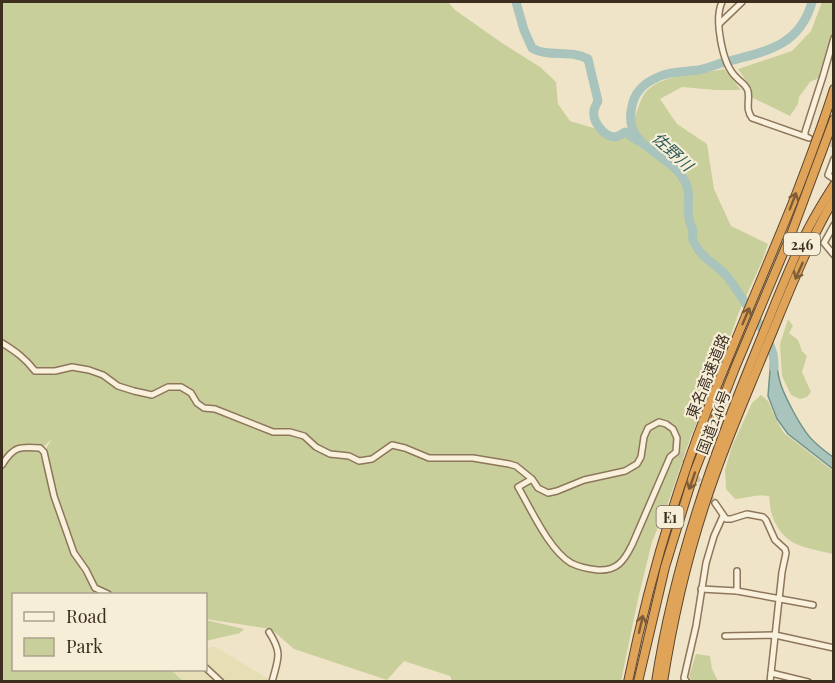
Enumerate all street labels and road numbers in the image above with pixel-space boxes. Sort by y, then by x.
road number: 246 [784,233,820,255]
street label: 東名高速道路 [681,331,733,421]
street label: 国道246号 [692,387,734,457]
road number: E1 [656,506,684,528]

